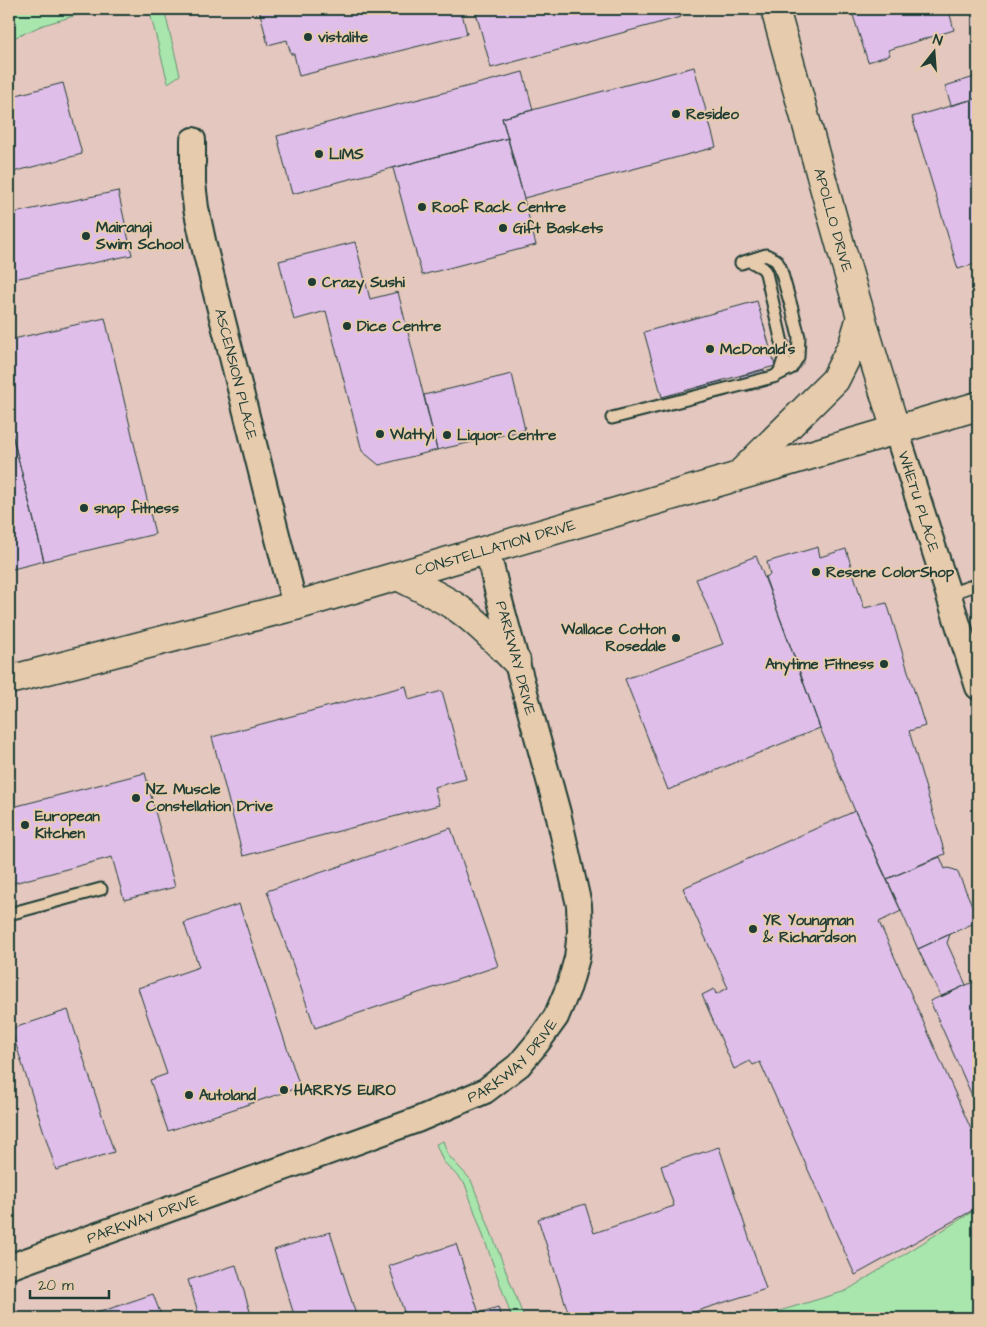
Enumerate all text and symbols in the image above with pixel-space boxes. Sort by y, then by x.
place label: vistalite [318,27,368,48]
north arrow [910,28,960,78]
text: N [930,30,945,51]
marker: vistalite [302,31,314,43]
place label: Resideo [686,104,739,125]
marker: Resideo [670,108,682,120]
place label: LIMS [329,144,364,165]
marker: LIMS [313,148,325,160]
street label: APOLLO DRIVE [808,166,858,275]
place label: Roof Rack Centre [432,197,566,218]
marker: Roof Rack Centre [416,201,428,213]
place label: Mairangi Swim School [95,217,184,255]
place label: Gift Baskets [513,218,604,239]
marker: Gift Baskets [497,222,509,234]
marker: Mairangi Swim School [80,230,92,242]
place label: Crazy Sushi [322,272,405,294]
marker: Crazy Sushi [306,276,318,288]
street label: ASCENSION PLACE [209,306,263,442]
place label: Dice Centre [357,316,441,337]
marker: Dice Centre [341,320,353,332]
place label: McDonald's [720,339,796,360]
marker: McDonald's [704,343,716,355]
place label: Wattyl [389,424,435,446]
place label: Liquor Centre [457,425,556,446]
marker: Wattyl [374,428,386,440]
marker: Liquor Centre [441,429,453,441]
street label: WHETU PLACE [892,448,944,555]
place label: snap fitness [94,498,179,519]
marker: snap fitness [78,502,90,514]
street label: CONSTELLATION DRIVE [412,514,578,581]
place label: Resene ColorShop [826,562,955,583]
marker: Resene ColorShop [810,566,822,578]
street label: PARKWAY DRIVE [490,599,541,718]
place label: Wallace Cotton Rosedale [560,619,666,657]
marker: Wallace Cotton Rosedale [670,632,682,644]
place label: Anytime Fitness [765,654,874,676]
marker: Anytime Fitness [878,658,890,670]
place label: NZ Muscle Constellation Drive [146,779,273,817]
marker: NZ Muscle Constellation Drive [130,792,142,804]
place label: European Kitchen [35,806,100,844]
marker: European Kitchen [19,819,31,831]
place label: YR Youngman & Richardson [762,910,857,948]
marker: YR Youngman & Richardson [747,923,759,935]
street label: PARKWAY DRIVE [464,1014,563,1108]
place label: HARRYS EURO [294,1080,396,1101]
marker: HARRYS EURO [278,1084,290,1096]
place label: Autoland [199,1085,256,1106]
marker: Autoland [183,1089,195,1101]
street label: PARKWAY DRIVE [84,1189,202,1249]
scale bar [30,1267,109,1299]
text: 20 m [38,1275,74,1296]

